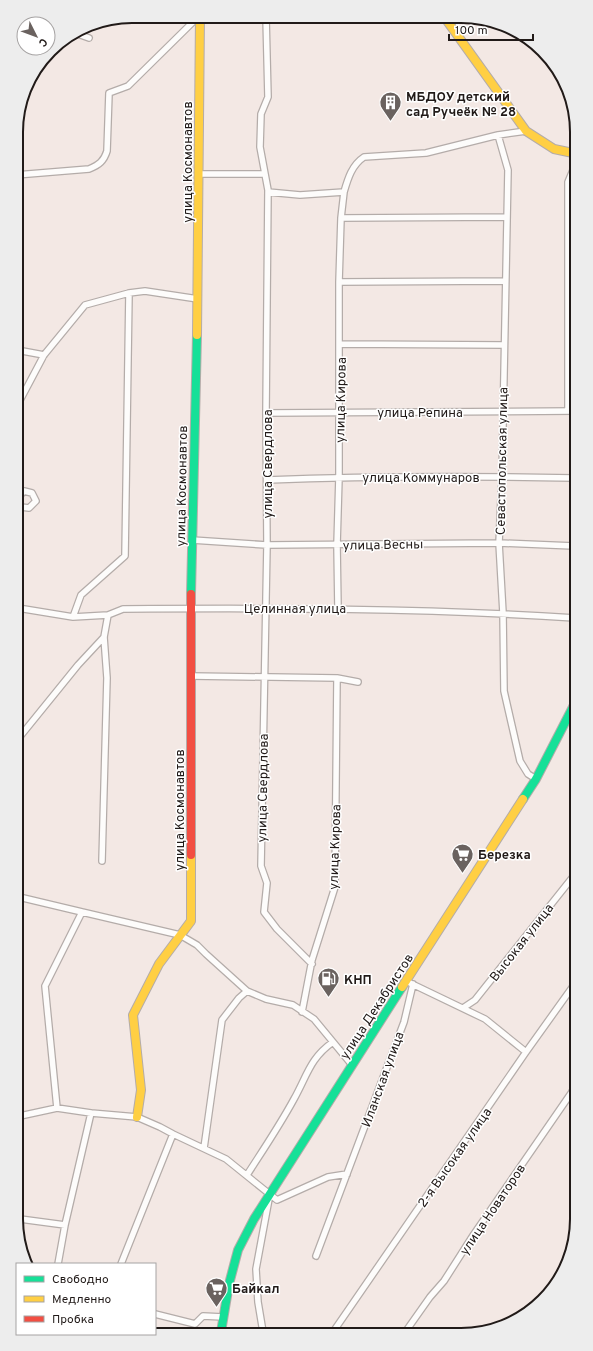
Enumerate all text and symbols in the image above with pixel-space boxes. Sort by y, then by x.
north arrow [16,16,56,56]
scale bar [449,16,533,42]
text: 100 m [455,23,488,39]
text: С [35,35,50,49]
building icon: МБДОУ детский сад Ручеёк № 28 [378,90,404,123]
place label: МБДОУ детский сад Ручеёк № 28 [406,90,516,121]
street label: улица Космонавтов [181,101,197,223]
street label: улица Кирова [333,357,351,443]
street label: Севастопольская улица [494,387,512,535]
street label: улица Репина [377,406,463,422]
street label: улица Свердлова [261,409,277,519]
street label: улица Космонавтов [174,425,192,547]
street label: улица Коммунаров [362,471,480,487]
street label: улица Весны [343,537,423,555]
street label: Целинная улица [244,602,346,618]
street label: улица Свердлова [255,733,273,843]
street label: улица Космонавтов [173,749,189,871]
street label: улица Кирова [327,804,345,890]
supermarket icon: Березка [450,841,476,874]
place label: Березка [478,848,531,864]
street label: Высокая улица [487,901,558,985]
street label: улица Декабристов [338,951,418,1063]
fuel station icon: КНП [316,966,342,999]
place label: КНП [344,973,372,989]
street label: Иланская улица [359,1030,409,1130]
street label: 2-я Высокая улица [415,1105,496,1211]
street label: улица Новаторов [457,1162,530,1259]
legend [16,1263,156,1335]
text: Свободно [52,1272,109,1288]
supermarket icon: Байкал [204,1275,230,1308]
place label: Байкал [232,1282,280,1298]
text: Медленно [52,1292,112,1308]
text: Пробка [52,1312,94,1328]

